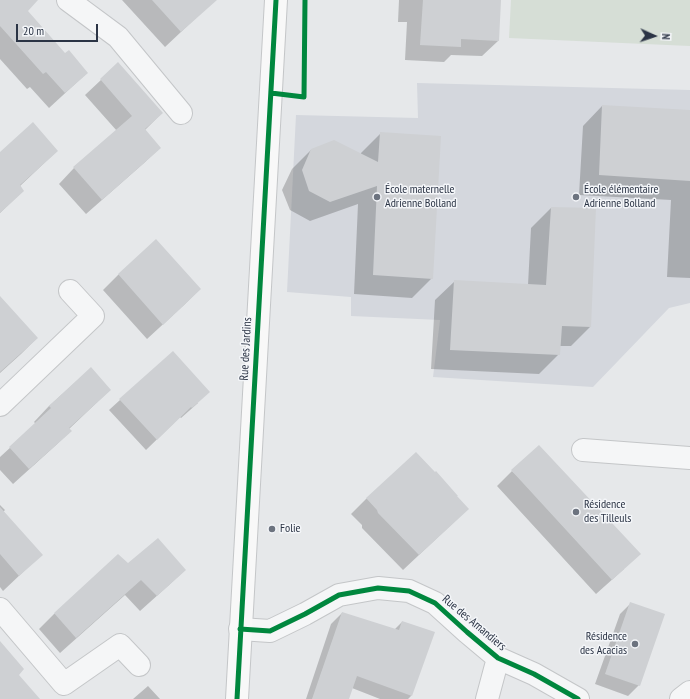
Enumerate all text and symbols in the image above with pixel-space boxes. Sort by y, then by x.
scale bar [18,16,100,42]
north arrow [634,16,674,56]
text: 20 m [23,23,44,38]
text: N [659,33,673,40]
place label: École maternelle Adrienne Bolland [385,183,456,211]
place label: École élémentaire Adrienne Bolland [584,183,658,211]
marker: École maternelle Adrienne Bolland [372,192,382,202]
marker: École élémentaire Adrienne Bolland [571,192,581,202]
street label: Rue des Jardins [237,317,255,381]
place label: Résidence des Tilleuls [584,498,631,526]
marker: Résidence des Tilleuls [571,507,581,517]
place label: Folie [280,522,300,536]
marker: Folie [267,524,277,534]
street label: Rue des Amandiers [439,592,509,654]
place label: Résidence des Acacias [580,630,627,658]
marker: Résidence des Acacias [630,639,640,649]

